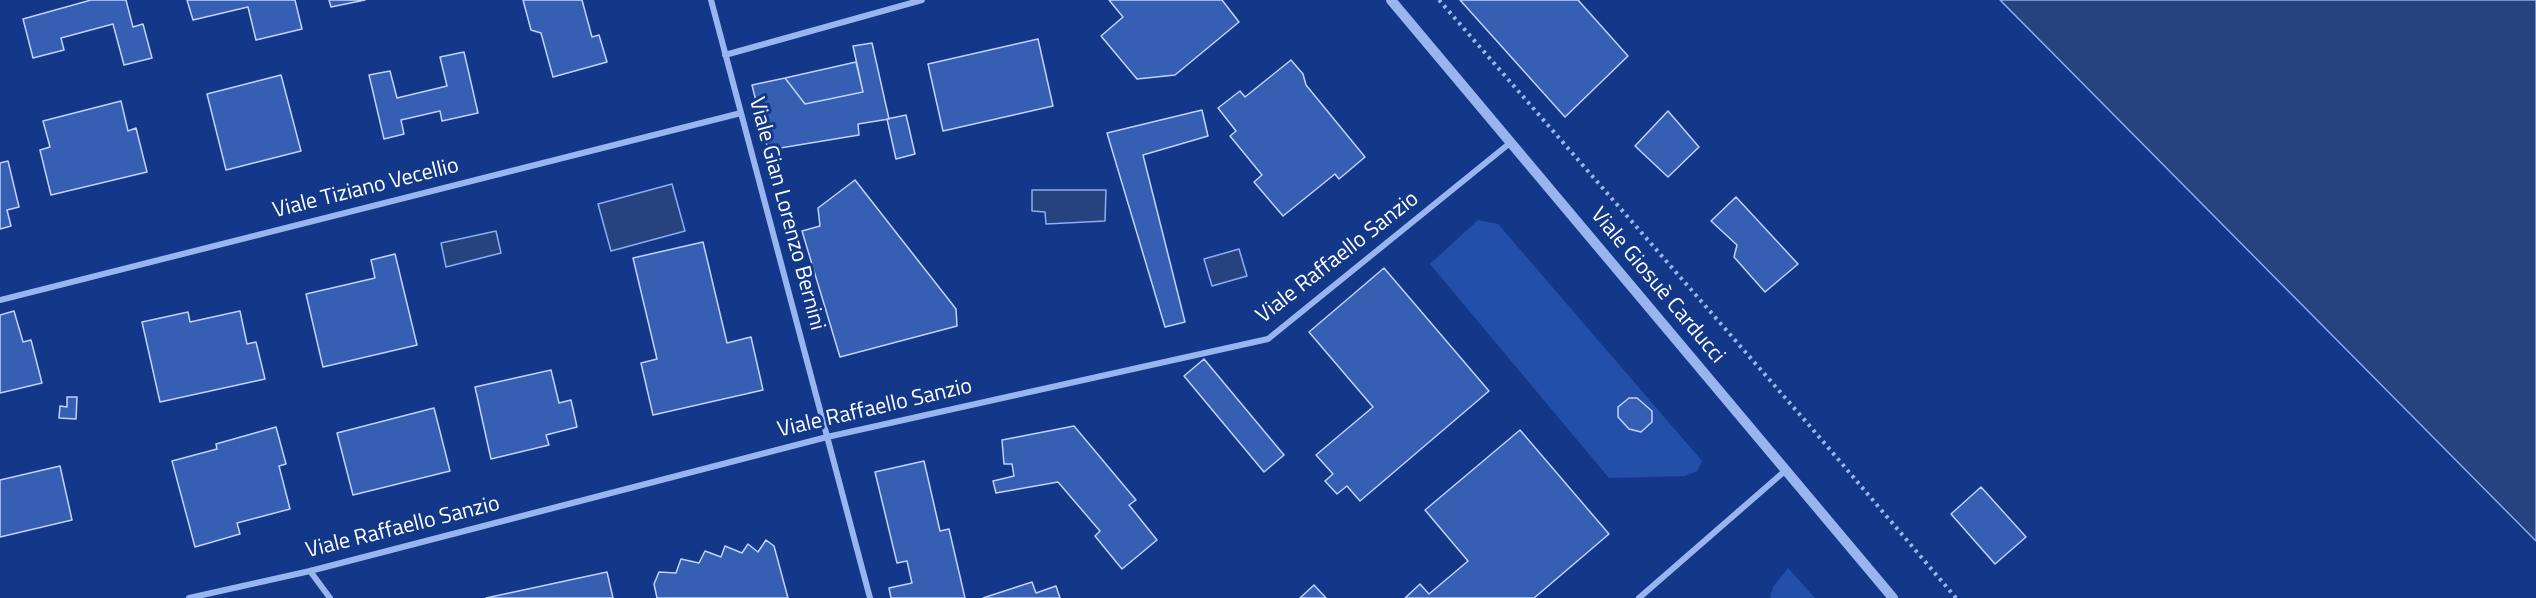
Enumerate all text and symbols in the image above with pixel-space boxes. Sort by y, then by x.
street label: Viale Gian Lorenzo Bernini [742,95,830,333]
street label: Viale Tiziano Vecellio [270,153,462,225]
street label: Viale Raffaello Sanzio [1252,186,1424,330]
street label: Viale Giosuè Carducci [1584,203,1730,369]
street label: Viale Raffaello Sanzio [775,374,975,444]
street label: Viale Raffaello Sanzio [303,491,503,565]

